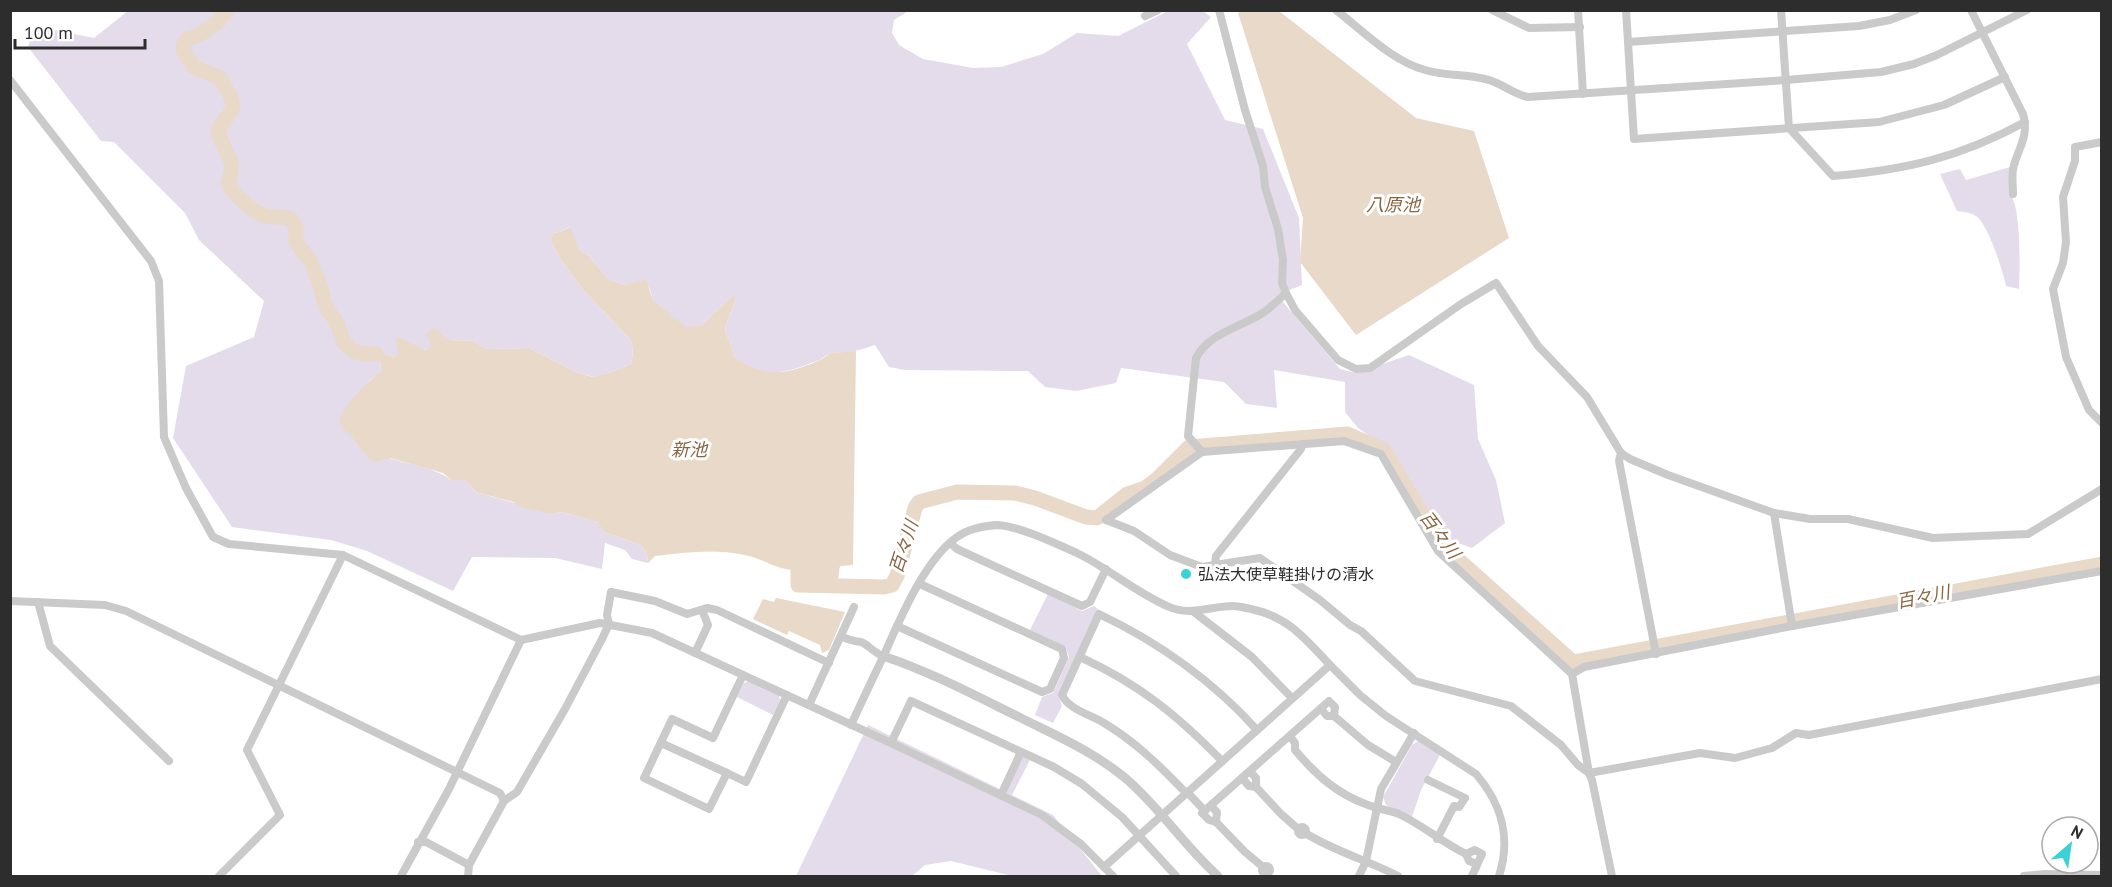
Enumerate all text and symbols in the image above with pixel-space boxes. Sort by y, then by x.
scale bar [15,12,146,50]
text: 100 m [24,21,73,44]
water label: 八原池 [1366,193,1422,216]
water label: 新池 [671,438,709,461]
water label: 百々川 [1415,506,1467,565]
water label: 百々川 [884,516,923,576]
place label: 弘法大使草鞋掛けの清水 [1198,564,1374,584]
marker: 弘法大使草鞋掛けの清水 [1179,567,1193,581]
water label: 百々川 [1894,580,1954,613]
north arrow [2040,815,2100,875]
text: N [2068,821,2087,843]

